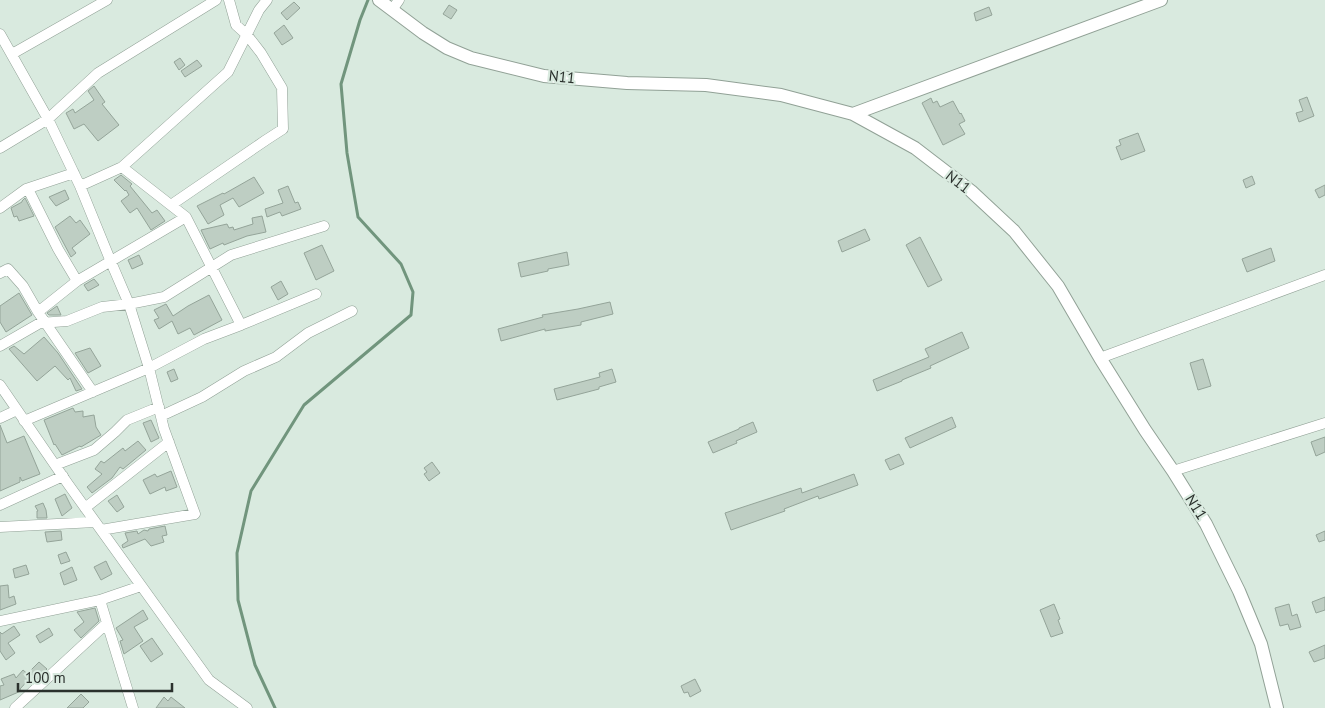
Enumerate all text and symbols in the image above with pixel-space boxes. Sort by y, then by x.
street label: N11 [548,66,576,87]
street label: N11 [942,166,975,197]
street label: N11 [1181,490,1211,523]
scale bar [18,660,171,692]
text: 100 m [25,668,66,687]

